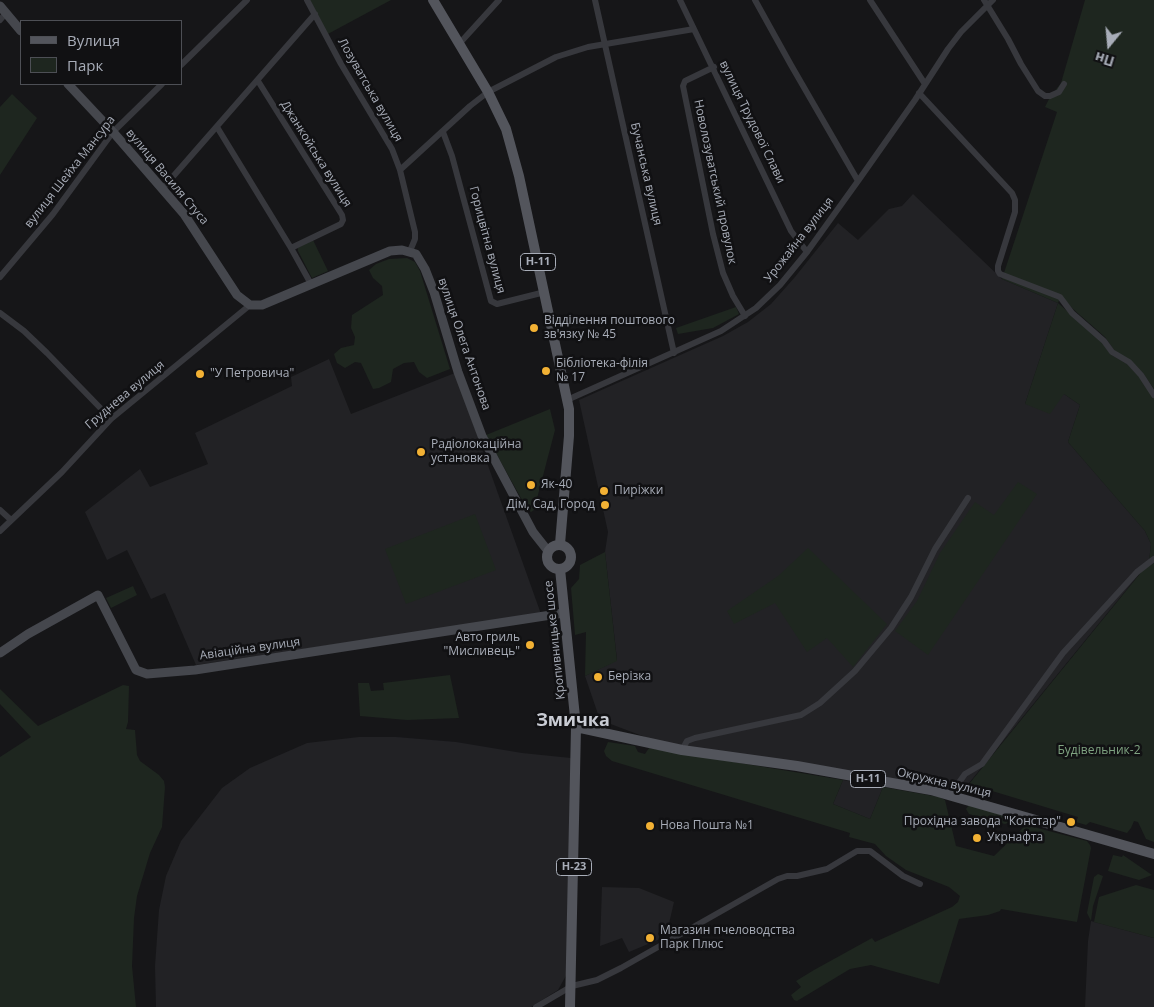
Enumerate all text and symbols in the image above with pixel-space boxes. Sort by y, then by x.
legend [20,20,182,85]
north arrow [1084,20,1134,70]
text: Вулиця [67,30,120,50]
street label: Лозуватська вулиця [335,36,405,144]
text: Пн [1092,48,1117,72]
text: Парк [67,55,103,75]
street label: вулиця Трудової Слави [716,58,788,186]
street label: Джанкойська вулиця [277,98,355,210]
street label: Новолозуватський провулок [691,98,739,266]
street label: вулиця Шейха Мансура [22,113,118,231]
street label: Бучанська вулиця [627,121,665,227]
street label: вулиця Василя Стуса [123,126,211,228]
street label: Горицвітна вулиця [466,185,508,295]
street label: Урожайна вулиця [761,195,837,285]
road number: Н-11 [520,253,556,270]
street label: вулиця Олега Антонова [435,276,493,412]
place label: Відділення поштового зв'язку № 45 [544,314,675,342]
marker: Відділення поштового зв'язку № 45 [528,322,540,334]
place label: Бібліотека-філія № 17 [556,357,648,385]
street label: Груднева вулиця [82,358,168,432]
marker: Бібліотека-філія № 17 [540,365,552,377]
place label: "У Петровича" [210,367,294,381]
marker: "У Петровича" [194,368,206,380]
place label: Радіолокаційна установка [431,438,521,466]
marker: Радіолокаційна установка [415,446,427,458]
place label: Як-40 [541,478,572,492]
marker: Як-40 [525,479,537,491]
place label: Пиріжки [614,484,663,498]
marker: Пиріжки [598,485,610,497]
place label: Дім, Сад, Город [506,498,595,512]
marker: Дім, Сад, Город [599,499,611,511]
street label: Кропивницьке шосе [542,580,568,700]
place label: Авто гриль "Мисливець" [444,631,520,659]
street label: Авіаційна вулиця [199,635,301,663]
marker: Авто гриль "Мисливець" [524,639,536,651]
place label: Берізка [608,670,651,684]
marker: Берізка [592,671,604,683]
district label: Змичка [536,710,610,732]
park label: Будівельник-2 [1058,744,1140,758]
street label: Окружна вулиця [895,765,993,801]
road number: Н-11 [850,771,886,788]
place label: Прохідна завода "Констар" [904,815,1061,829]
marker: Прохідна завода "Констар" [1065,816,1077,828]
place label: Нова Пошта №1 [660,819,754,833]
marker: Нова Пошта №1 [644,820,656,832]
place label: Укрнафта [987,831,1043,845]
marker: Укрнафта [971,832,983,844]
road number: Н-23 [556,859,592,876]
place label: Магазин пчеловодства Парк Плюс [660,924,795,952]
marker: Магазин пчеловодства Парк Плюс [644,932,656,944]

